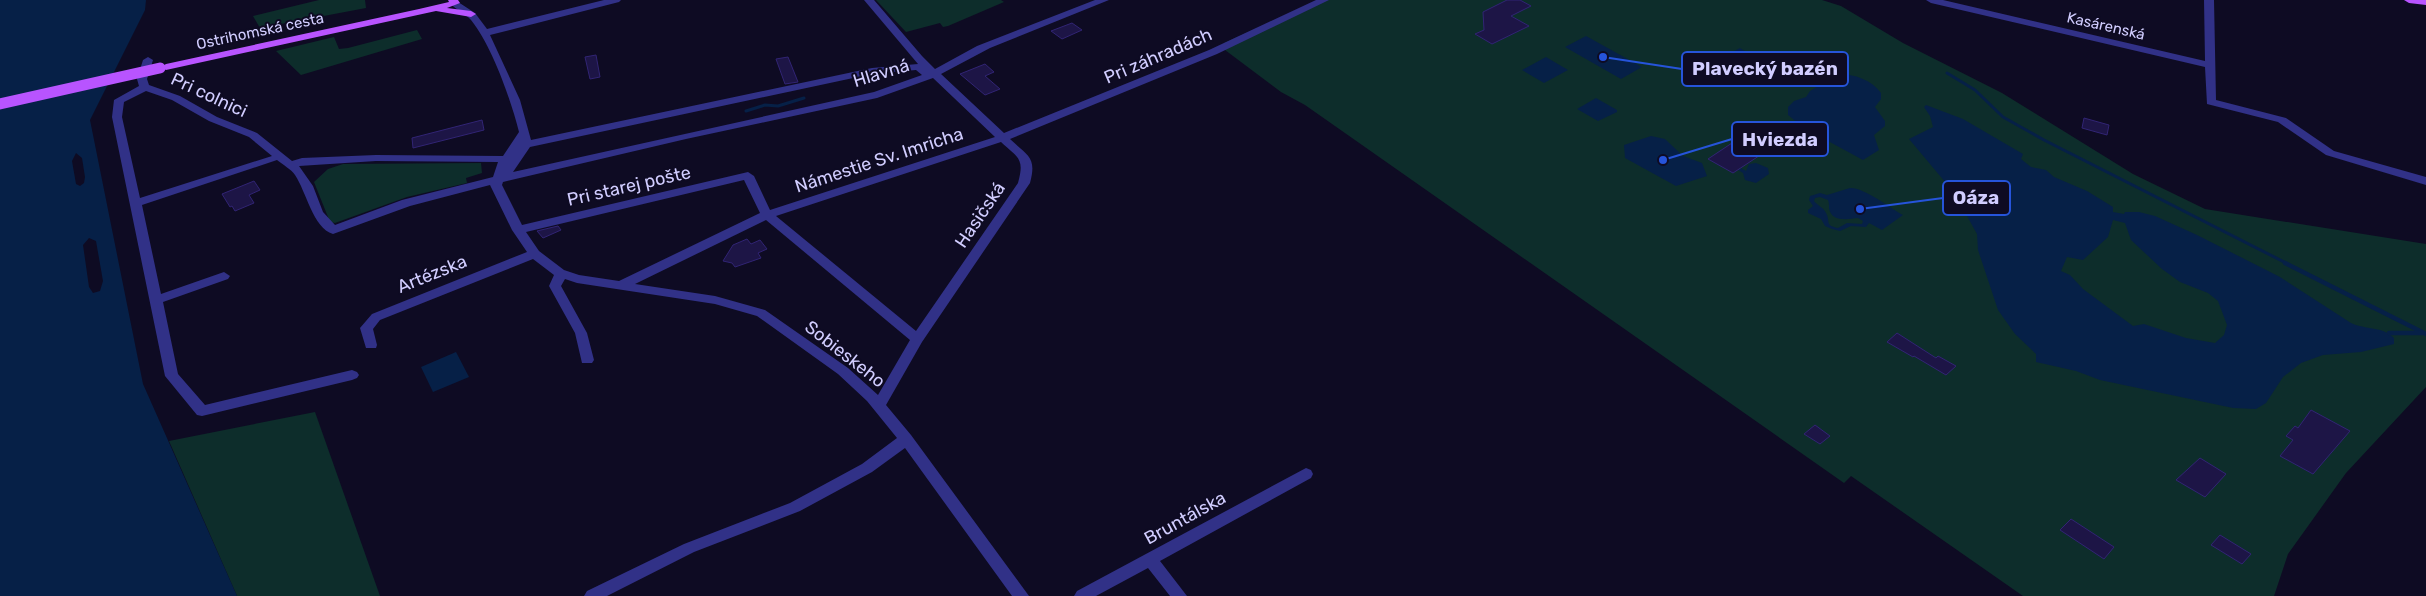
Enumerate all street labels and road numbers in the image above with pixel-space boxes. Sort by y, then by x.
street label: Kasárenská [2065,8,2147,44]
street label: Ostrihomská cesta [195,9,325,53]
street label: Pri záhradách [1101,23,1215,89]
street label: Hlavná [850,54,912,92]
street label: Pri colnici [167,68,251,122]
street label: Námestie Sv. Imricha [792,122,966,198]
street label: Pri starej pošte [565,161,693,211]
street label: Hasičská [950,178,1010,252]
street label: Artézska [394,250,470,298]
street label: Sobieskeho [800,316,890,392]
street label: Bruntálska [1140,487,1230,549]

